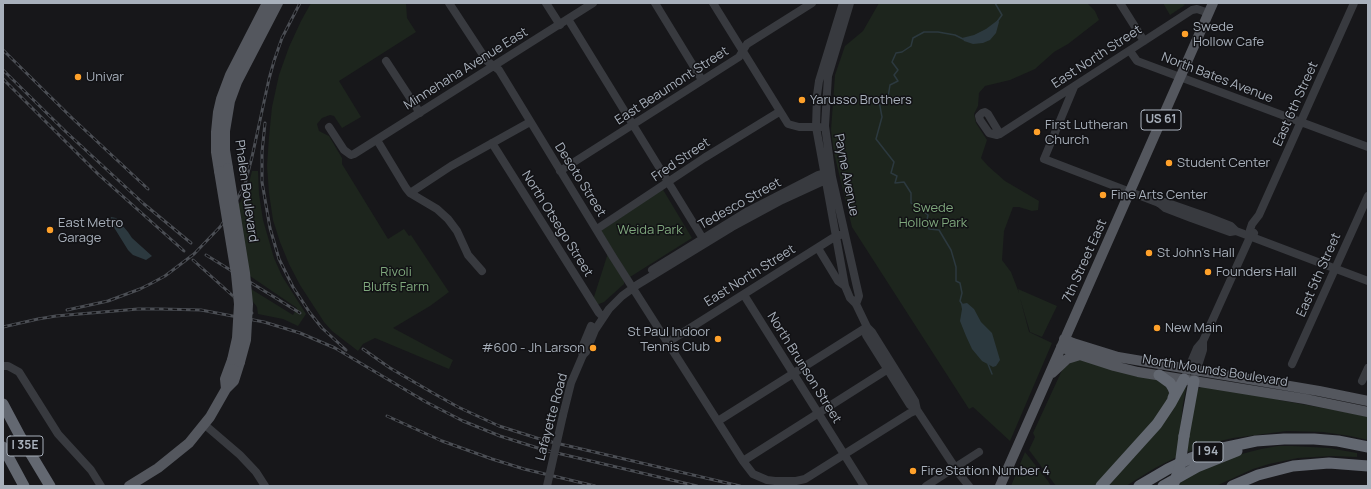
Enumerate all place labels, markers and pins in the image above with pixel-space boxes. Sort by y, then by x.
place label: Swede Hollow Cafe [1193,19,1264,50]
marker: Swede Hollow Cafe [1180,29,1190,39]
place label: Univar [86,69,124,85]
marker: Univar [73,72,83,82]
place label: Yarusso Brothers [810,92,912,108]
marker: Yarusso Brothers [797,95,807,105]
place label: First Lutheran Church [1045,117,1128,148]
marker: First Lutheran Church [1032,127,1042,137]
place label: Student Center [1177,155,1270,171]
marker: Student Center [1164,158,1174,168]
place label: Fine Arts Center [1111,187,1208,203]
marker: Fine Arts Center [1098,190,1108,200]
place label: East Metro Garage [58,215,123,246]
marker: East Metro Garage [45,225,55,235]
place label: St John's Hall [1157,245,1235,261]
marker: St John's Hall [1144,248,1154,258]
place label: Founders Hall [1216,264,1297,280]
marker: Founders Hall [1203,267,1213,277]
place label: New Main [1165,320,1223,336]
marker: New Main [1152,323,1162,333]
place label: St Paul Indoor Tennis Club [628,324,710,355]
marker: St Paul Indoor Tennis Club [713,334,723,344]
place label: #600 - Jh Larson [482,340,585,356]
marker: #600 - Jh Larson [588,343,598,353]
place label: Fire Station Number 4 [921,463,1050,479]
marker: Fire Station Number 4 [908,466,918,476]

